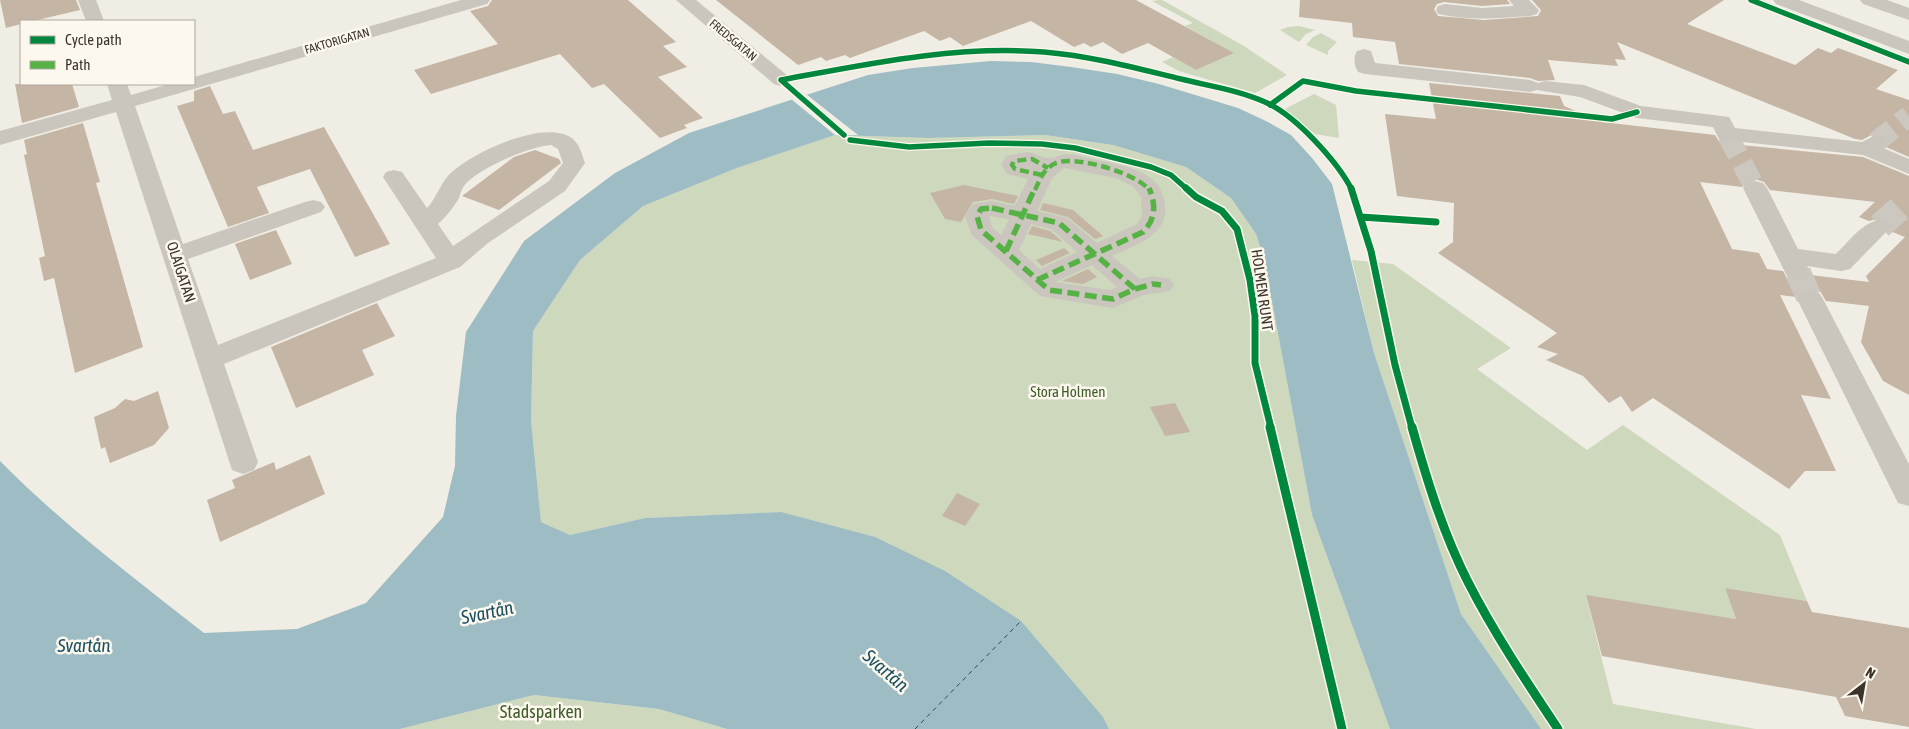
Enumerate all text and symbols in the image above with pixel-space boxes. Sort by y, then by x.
street label: FREDSGATAN [707,16,759,64]
legend [20,20,195,85]
street label: FAKTORIGATAN [303,25,371,57]
text: Cycle path [65,31,122,48]
text: Path [65,56,91,73]
street label: OLAIGATAN [164,239,199,304]
street label: HOLMEN RUNT [1248,248,1277,332]
park label: Stora Holmen [1030,383,1106,400]
water label: Svartån [458,596,515,628]
water label: Svartån [56,634,111,656]
water label: Svartån [858,644,913,696]
north arrow [1839,659,1889,709]
text: N [1863,664,1878,682]
park label: Stadsparken [500,701,582,722]

